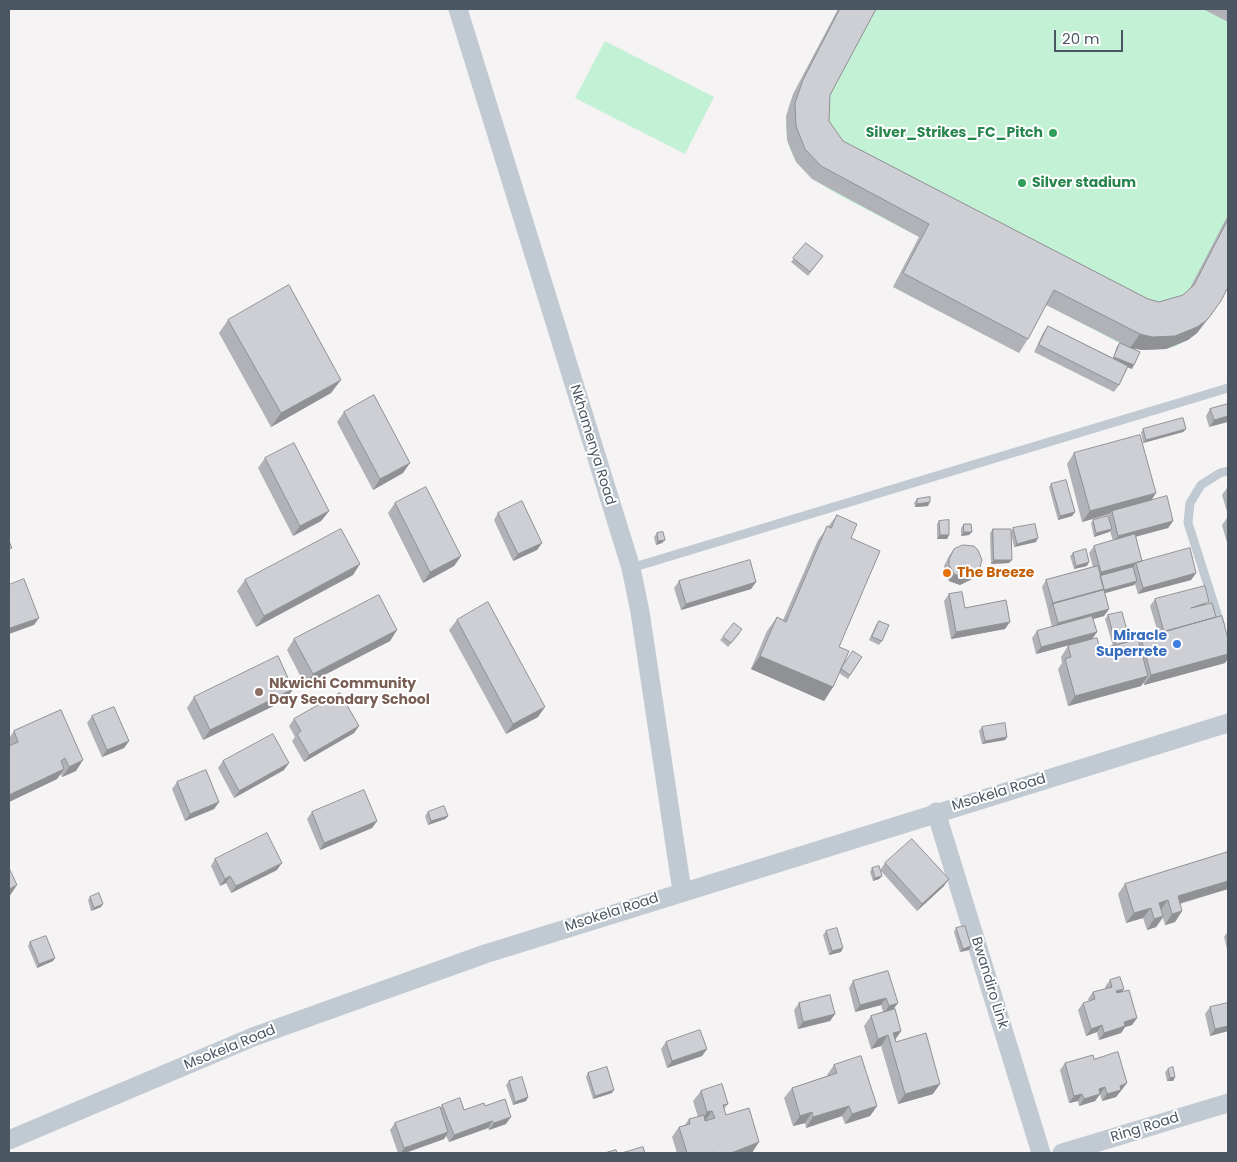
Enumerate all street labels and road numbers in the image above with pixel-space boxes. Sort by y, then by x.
street label: Nkhamenya Road [566,383,618,507]
street label: Msokela Road [950,771,1048,815]
street label: Msokela Road [563,890,661,936]
street label: Bwandiro Link [967,935,1011,1031]
street label: Msokela Road [182,1022,278,1074]
street label: Ring Road [1109,1110,1181,1146]

